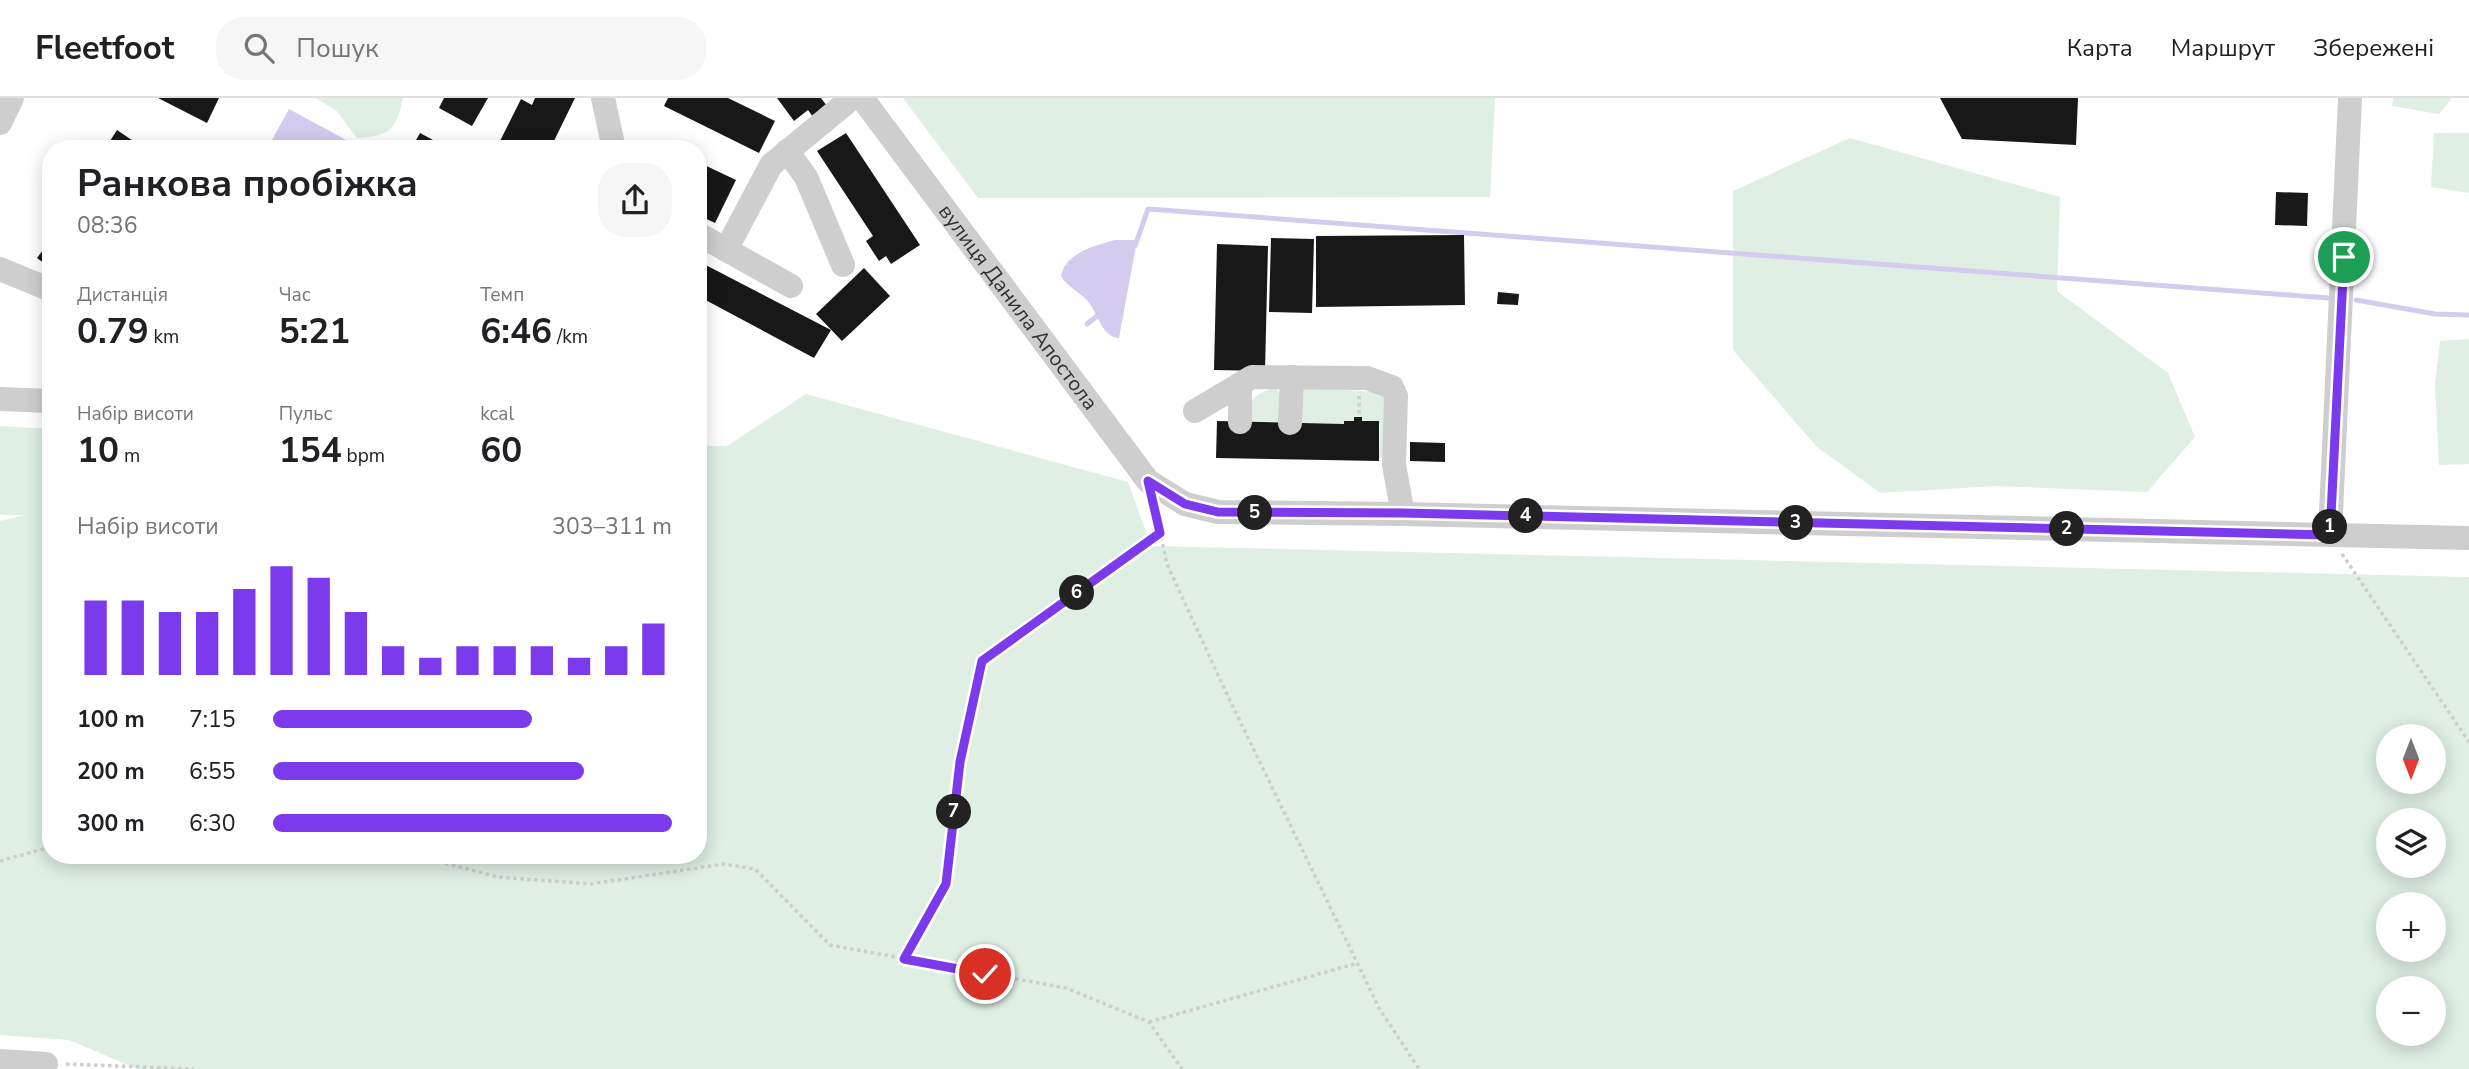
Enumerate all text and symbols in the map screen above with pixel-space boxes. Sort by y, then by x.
search box [216,17,706,80]
text: Fleetfoot [35,26,174,71]
icon: search [240,29,278,67]
text: Пошук [296,31,379,66]
text: Карта [2067,32,2133,64]
text: Маршрут [2171,32,2275,64]
text: Збережені [2313,32,2434,64]
text: Ранкова пробіжка [77,158,418,209]
button: share [598,163,672,237]
street label: вулиця Данила Апостола [932,198,1104,416]
text: 08:36 [77,210,137,241]
pin [2314,227,2374,287]
icon: arrive [2325,238,2363,276]
text: Дистанція [77,282,168,308]
text: Час [279,282,311,308]
text: Темп [480,282,524,308]
text: 0.79 [77,308,149,355]
text: 5:21 [279,308,350,355]
text: 6:46 [480,308,552,355]
text: km [149,324,179,350]
text: /km [552,324,588,350]
text: Набір висоти [77,401,194,427]
text: Пульс [279,401,333,427]
text: kcal [480,401,514,427]
text: 10 [77,427,119,474]
text: 154 [279,427,342,474]
text: 60 [480,427,522,474]
text: m [119,443,140,469]
text: bpm [342,443,385,469]
pin: 5 [1238,496,1272,530]
pin: 4 [1508,498,1544,534]
text: 5 [1249,499,1260,525]
text: 4 [1520,502,1531,528]
pin: 3 [1778,506,1814,540]
text: 3 [1790,509,1801,535]
pin: 1 [2312,510,2348,544]
text: Набір висоти [77,511,219,542]
text: 303–311 m [552,511,672,542]
pin: 2 [2050,512,2084,546]
text: 1 [2324,513,2335,539]
text: 2 [2061,515,2072,541]
pin: 6 [1060,575,1094,610]
text: 6 [1071,579,1082,605]
text: 100 m [77,704,145,735]
text: 7:15 [189,704,236,735]
north arrow [2376,724,2446,794]
map controls [2376,724,2446,1046]
text: 200 m [77,756,145,787]
text: 6:55 [189,756,236,787]
pin: 7 [936,794,972,830]
text: 7 [948,798,959,824]
text: 300 m [77,808,145,839]
text: 6:30 [189,808,236,839]
button: layers [2376,808,2446,878]
button: + [2376,892,2446,962]
pin [955,944,1015,1004]
icon: check [966,955,1004,993]
button: − [2376,976,2446,1046]

